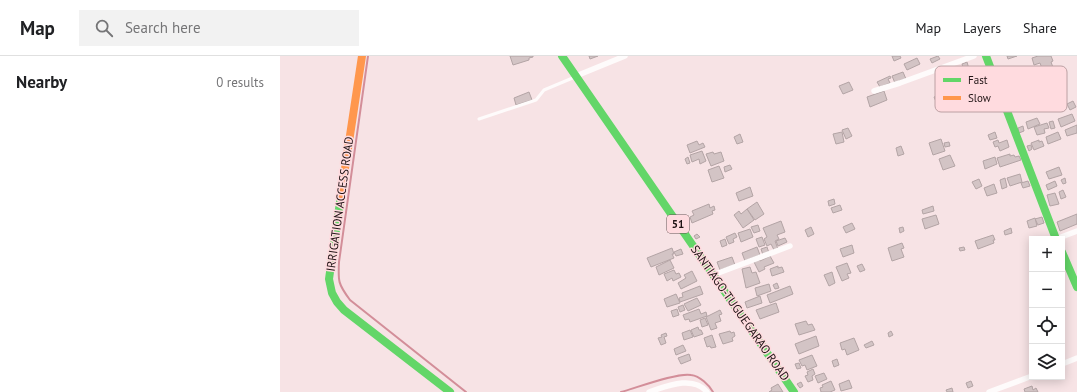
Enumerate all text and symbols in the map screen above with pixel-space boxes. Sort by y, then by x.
search box [79,10,359,46]
text: Map [20,16,55,40]
icon: search [93,17,115,39]
text: Search here [125,18,201,37]
text: Map [915,19,941,37]
text: Layers [963,19,1001,37]
text: Share [1023,19,1057,37]
legend [935,66,1067,112]
text: Nearby [16,71,67,93]
text: Fast [968,73,988,87]
text: 0 results [216,74,264,91]
text: Slow [968,91,991,105]
street label: IRRIGATION ACCESS ROAD [323,135,356,272]
road number: 51 [667,215,689,233]
map controls [1029,236,1065,380]
button: + [1029,236,1065,272]
street label: SANTIAGO-TUGUEGARAO ROAD [688,242,793,383]
button: − [1029,272,1065,308]
button: locate [1029,308,1065,344]
button: layers [1029,344,1065,380]

